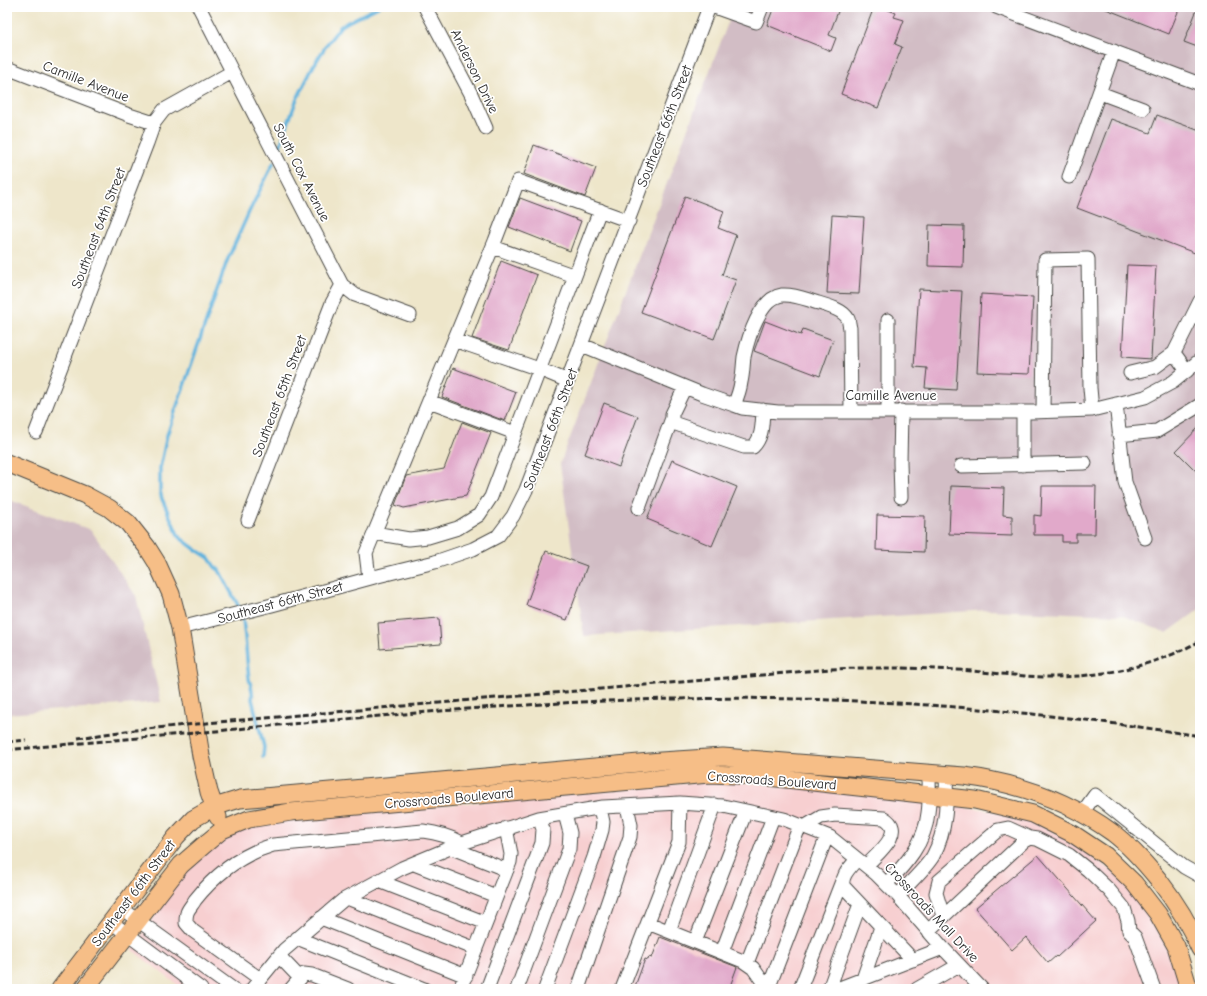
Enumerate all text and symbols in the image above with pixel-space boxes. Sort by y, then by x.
street label: Anderson Drive [447,26,502,116]
street label: Camille Avenue [40,57,131,106]
street label: Southeast 66th Street [633,62,696,189]
street label: South Cox Avenue [269,120,334,224]
street label: Southeast 64th Street [68,164,130,291]
street label: Southeast 65th Street [248,332,311,459]
street label: Southeast 66th Street [519,365,582,492]
street label: Camille Avenue [845,387,937,404]
street label: Southeast 66th Street [216,577,346,627]
street label: Crossroads Boulevard [707,768,837,793]
street label: Crossroads Boulevard [384,784,514,813]
street label: Southeast 66th Street [88,836,180,950]
street label: Crossroads Mall Drive [881,859,982,966]

